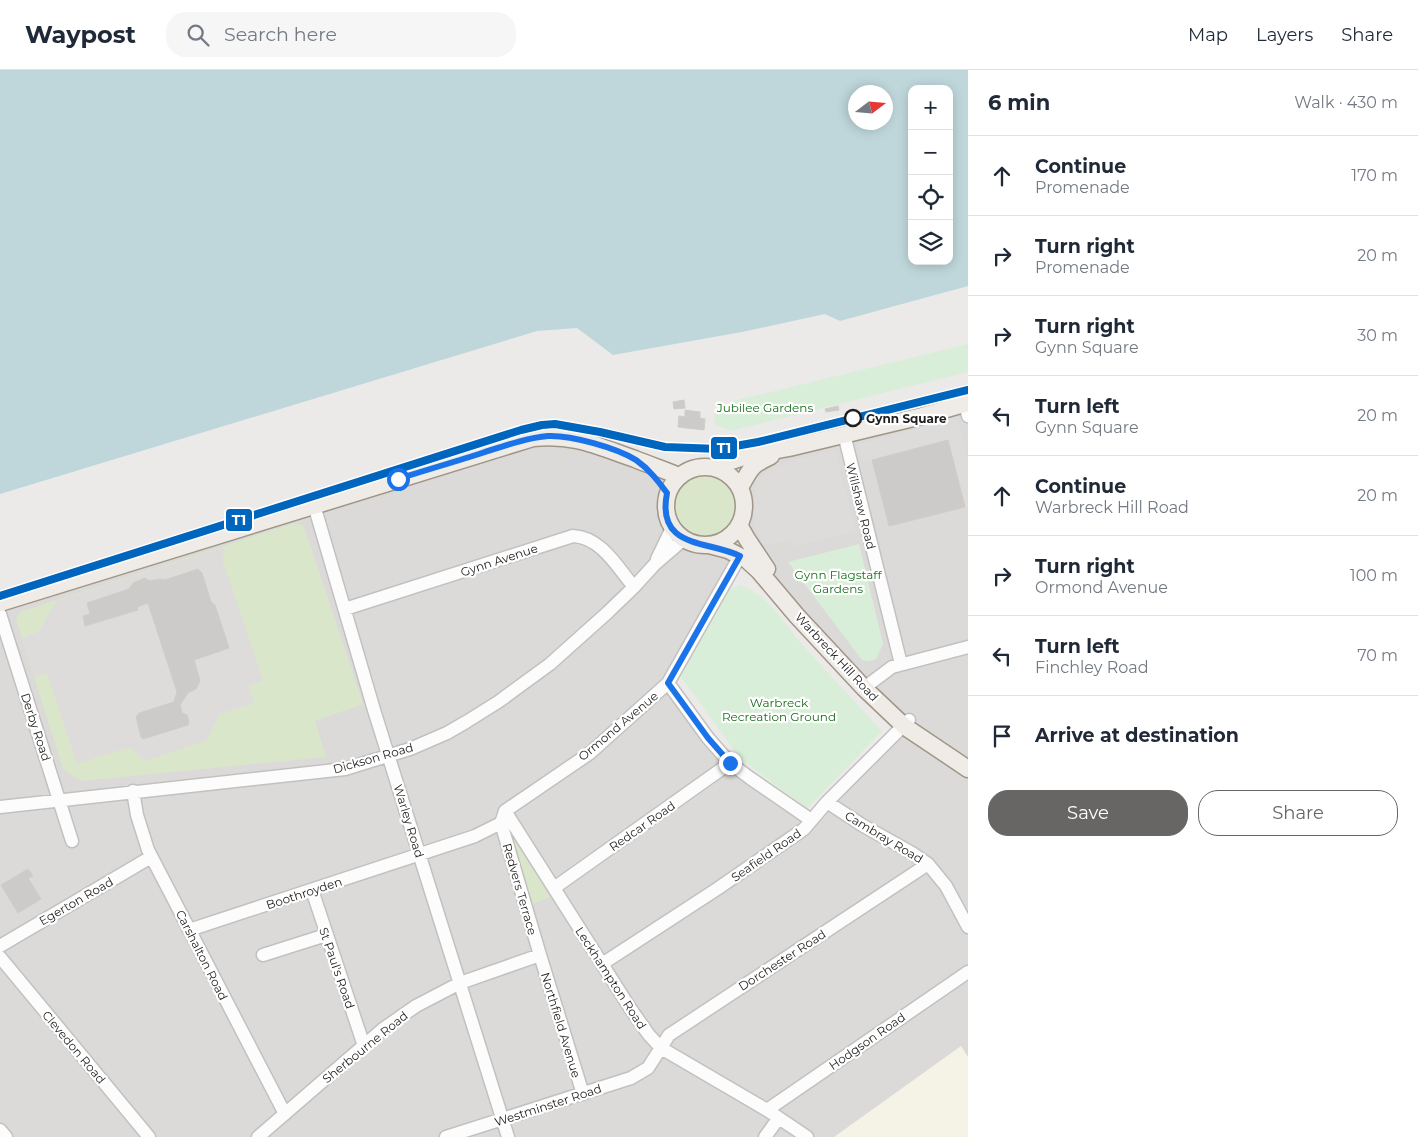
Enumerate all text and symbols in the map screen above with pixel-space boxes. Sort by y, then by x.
search box [166,12,516,57]
text: Waypost [25,20,136,49]
icon: search [184,21,212,49]
text: Search here [224,23,337,46]
text: Map [1188,24,1228,46]
text: Layers [1256,24,1313,46]
text: Share [1341,24,1393,46]
north arrow [848,85,893,130]
map controls [908,85,953,265]
button: + [908,85,953,130]
text: 6 min [988,90,1050,115]
text: Walk · 430 m [1294,93,1398,112]
button: − [908,130,953,175]
text: Continue [1035,155,1126,178]
icon: ahead [988,162,1016,190]
text: 170 m [1351,166,1398,185]
button: locate [908,175,953,220]
text: Promenade [1035,178,1130,197]
button: layers [908,220,953,265]
text: Turn right [1035,235,1135,258]
icon: right [988,242,1016,270]
text: 20 m [1357,246,1398,265]
text: Promenade [1035,258,1130,277]
text: Turn right [1035,315,1135,338]
icon: right [988,322,1016,350]
text: 30 m [1357,326,1398,345]
text: Gynn Square [1035,338,1139,357]
text: Turn left [1035,395,1120,418]
park label: Jubilee Gardens [716,400,813,415]
icon: left [988,402,1016,430]
text: 20 m [1357,406,1398,425]
marker: Gynn Square [844,409,862,427]
place label: Gynn Square [866,411,947,426]
text: Gynn Square [1035,418,1139,437]
line badge: T1 [710,436,738,460]
text: T1 [717,439,731,457]
street label: Willshaw Road [843,461,879,551]
route start [387,468,410,491]
text: Continue [1035,475,1126,498]
icon: ahead [988,482,1016,510]
text: 20 m [1357,486,1398,505]
text: Warbreck Hill Road [1035,498,1189,517]
line badge: T1 [225,508,253,532]
text: T1 [232,511,246,529]
street label: Gynn Avenue [458,540,540,580]
text: Turn right [1035,555,1135,578]
icon: right [988,562,1016,590]
text: 100 m [1350,566,1398,585]
park label: Gynn Flagstaff Gardens [794,567,882,596]
text: Ormond Avenue [1035,578,1168,597]
street label: Warbreck Hill Road [792,610,882,704]
text: Turn left [1035,635,1120,658]
icon: left [988,642,1016,670]
text: 70 m [1357,646,1398,665]
text: Finchley Road [1035,658,1149,677]
street label: Ormond Avenue [575,688,661,764]
street label: Derby Road [18,691,54,763]
park label: Warbreck Recreation Ground [722,695,836,724]
icon: arrive [988,722,1016,750]
text: Arrive at destination [1035,724,1239,747]
street label: Dickson Road [331,739,415,777]
route end [719,752,742,775]
street label: Warley Road [391,783,427,859]
button: Save [988,790,1188,836]
button: Share [1198,790,1398,836]
street label: Redcar Road [606,798,678,854]
street label: Cambray Road [842,808,926,866]
street label: Seafield Road [728,825,804,885]
street label: Redvers Terrace [500,841,540,937]
street label: Egerton Road [36,874,116,928]
street label: Boothroyden [264,874,344,912]
street label: Carshalton Road [173,907,231,1003]
street label: Leckhampton Road [572,924,650,1032]
street label: St Paul's Road [316,925,358,1011]
street label: Dorchester Road [735,926,829,994]
street label: Northfield Avenue [538,970,584,1080]
street label: Clevedon Road [39,1007,109,1087]
street label: Sherbourne Road [319,1008,411,1086]
street label: Hodgson Road [826,1009,908,1073]
street label: Westminster Road [493,1081,603,1129]

